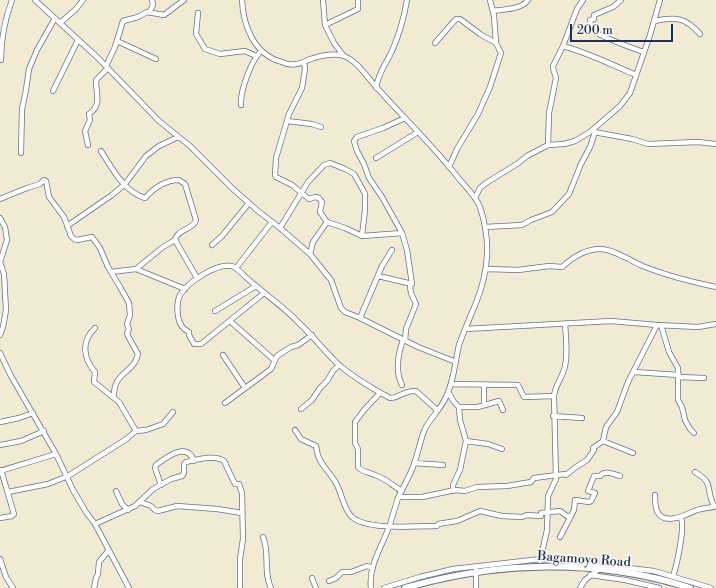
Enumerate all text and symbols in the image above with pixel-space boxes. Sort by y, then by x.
scale bar [572,16,675,42]
text: 200 m [577,23,613,38]
street label: Bagamoyo Road [537,549,631,571]

